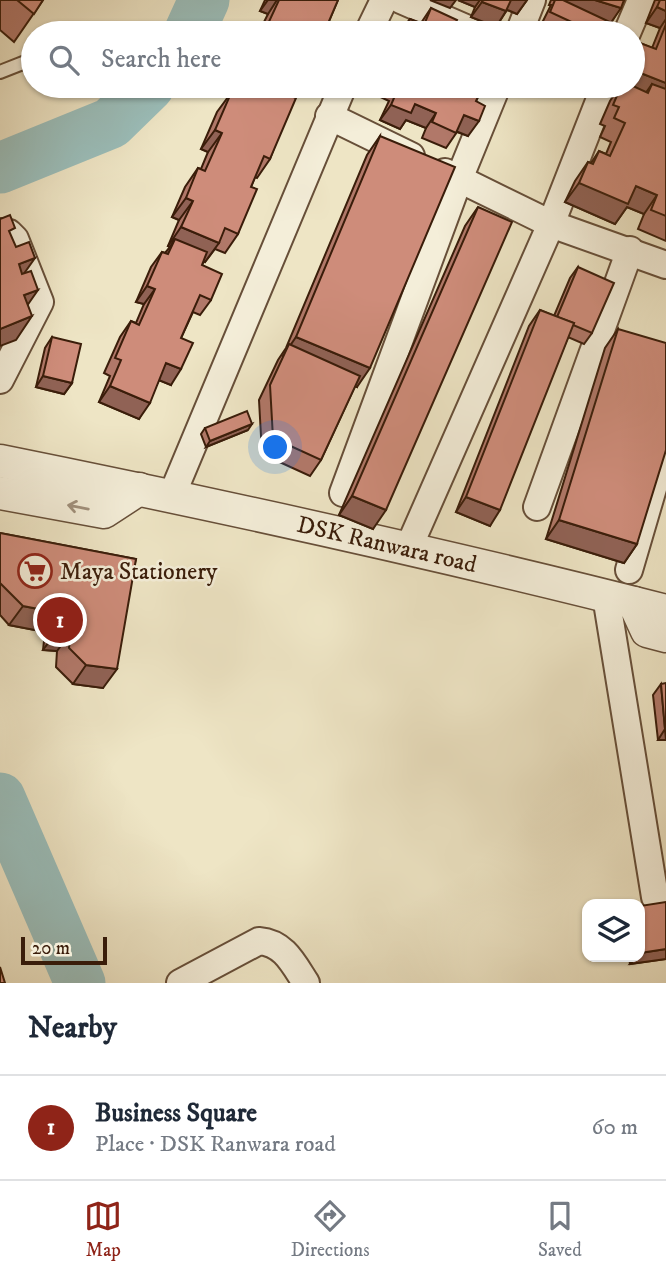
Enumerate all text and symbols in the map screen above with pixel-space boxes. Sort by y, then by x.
search box [21,21,645,98]
icon: search [45,41,83,79]
text: Search here [101,43,221,76]
your location [258,430,292,464]
one-way arrow [68,500,90,514]
street label: DSK Ranwara road [294,510,480,580]
supermarket icon: Maya Stationery [16,552,54,590]
place label: Maya Stationery [60,557,218,587]
pin: 1 [37,594,83,646]
map controls [582,899,645,962]
button: layers [582,899,645,962]
scale bar [21,934,107,966]
text: 20 m [32,937,70,960]
text: Nearby [28,1010,117,1047]
text: Business Square [95,1097,257,1130]
text: 1 [47,1113,55,1142]
text: 60 m [591,1113,638,1142]
text: Place · DSK Ranwara road [95,1130,336,1159]
tab: Map [84,1197,122,1262]
tab: Directions [291,1197,370,1262]
tab: Saved [538,1197,582,1262]

